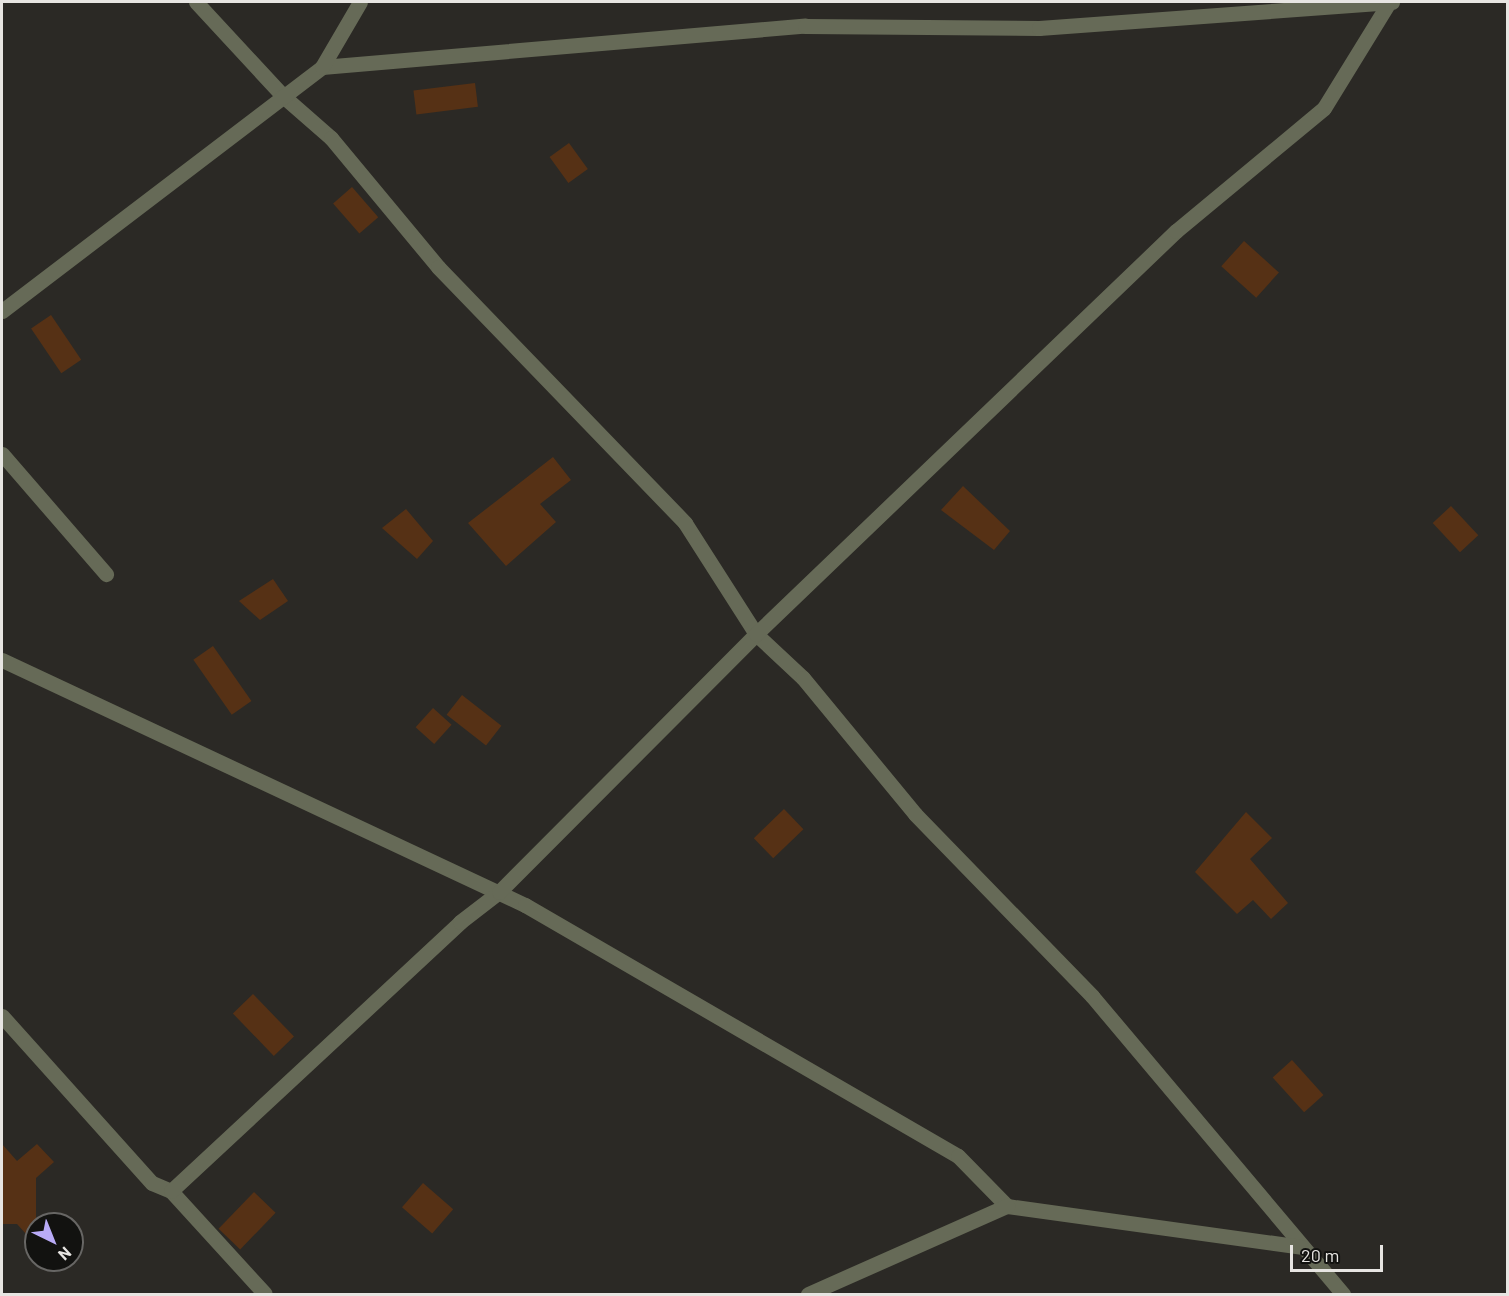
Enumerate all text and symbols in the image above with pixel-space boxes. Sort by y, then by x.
north arrow [24,1212,84,1272]
scale bar [1293,1233,1386,1271]
text: N [55,1243,76,1265]
text: 20 m [1301,1244,1339,1266]

